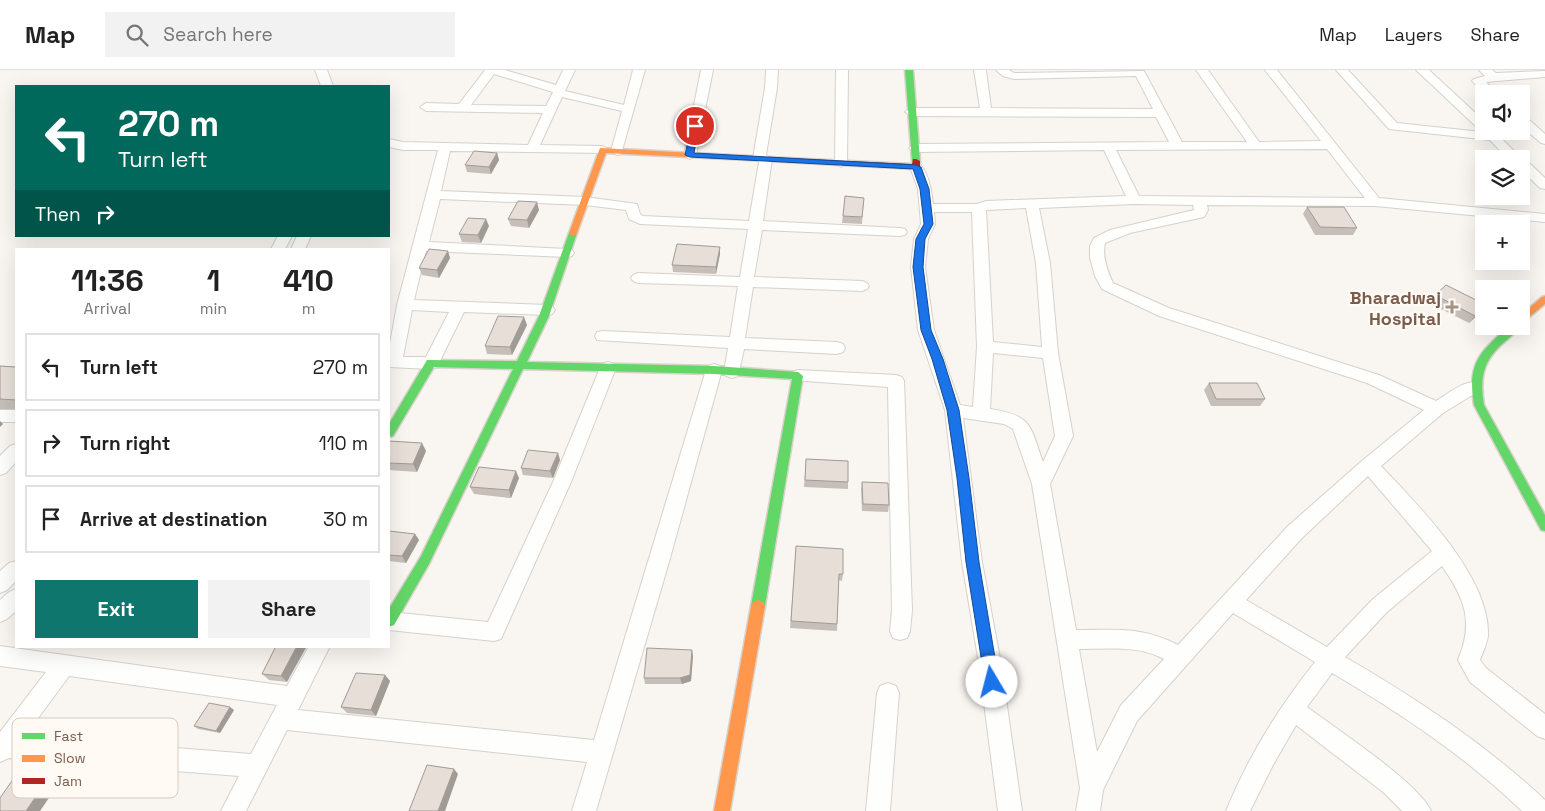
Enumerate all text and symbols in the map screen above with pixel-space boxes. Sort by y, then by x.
search box [105,12,455,57]
text: Map [25,19,75,50]
icon: search [123,21,151,49]
text: Search here [163,22,273,47]
text: Map [1319,23,1357,46]
text: Layers [1385,23,1442,46]
text: Share [1470,23,1520,46]
map controls [1475,85,1530,335]
button: sound [1475,85,1530,140]
text: 270 m [118,102,219,146]
icon: left [35,105,100,170]
pin [674,105,716,147]
icon: arrive [681,112,709,140]
text: Turn left [118,145,208,173]
button: layers [1475,150,1530,205]
icon: right [91,200,119,228]
text: Then [35,202,81,227]
button: + [1475,215,1530,270]
text: 11:36 [71,261,144,300]
text: 1 [207,261,220,300]
text: 410 [283,261,334,300]
button: − [1475,280,1530,335]
place label: Bharadwaj Hospital [1350,286,1441,330]
text: Arrival [84,298,131,319]
text: min [200,298,227,319]
text: m [302,298,315,319]
marker: Bharadwaj Hospital [1445,300,1459,314]
icon: left [37,353,65,381]
text: Turn left [80,355,158,380]
text: 270 m [313,355,368,380]
icon: right [37,429,65,457]
text: Turn right [80,431,170,456]
text: 110 m [319,431,368,456]
icon: arrive [37,505,65,533]
text: Arrive at destination [80,507,268,532]
text: 30 m [323,507,368,532]
button: Exit [35,580,198,638]
button: Share [208,580,370,638]
position arrow [965,655,1017,707]
legend [12,718,178,798]
text: Fast [54,727,83,745]
text: Slow [54,749,86,767]
text: Jam [54,772,82,790]

